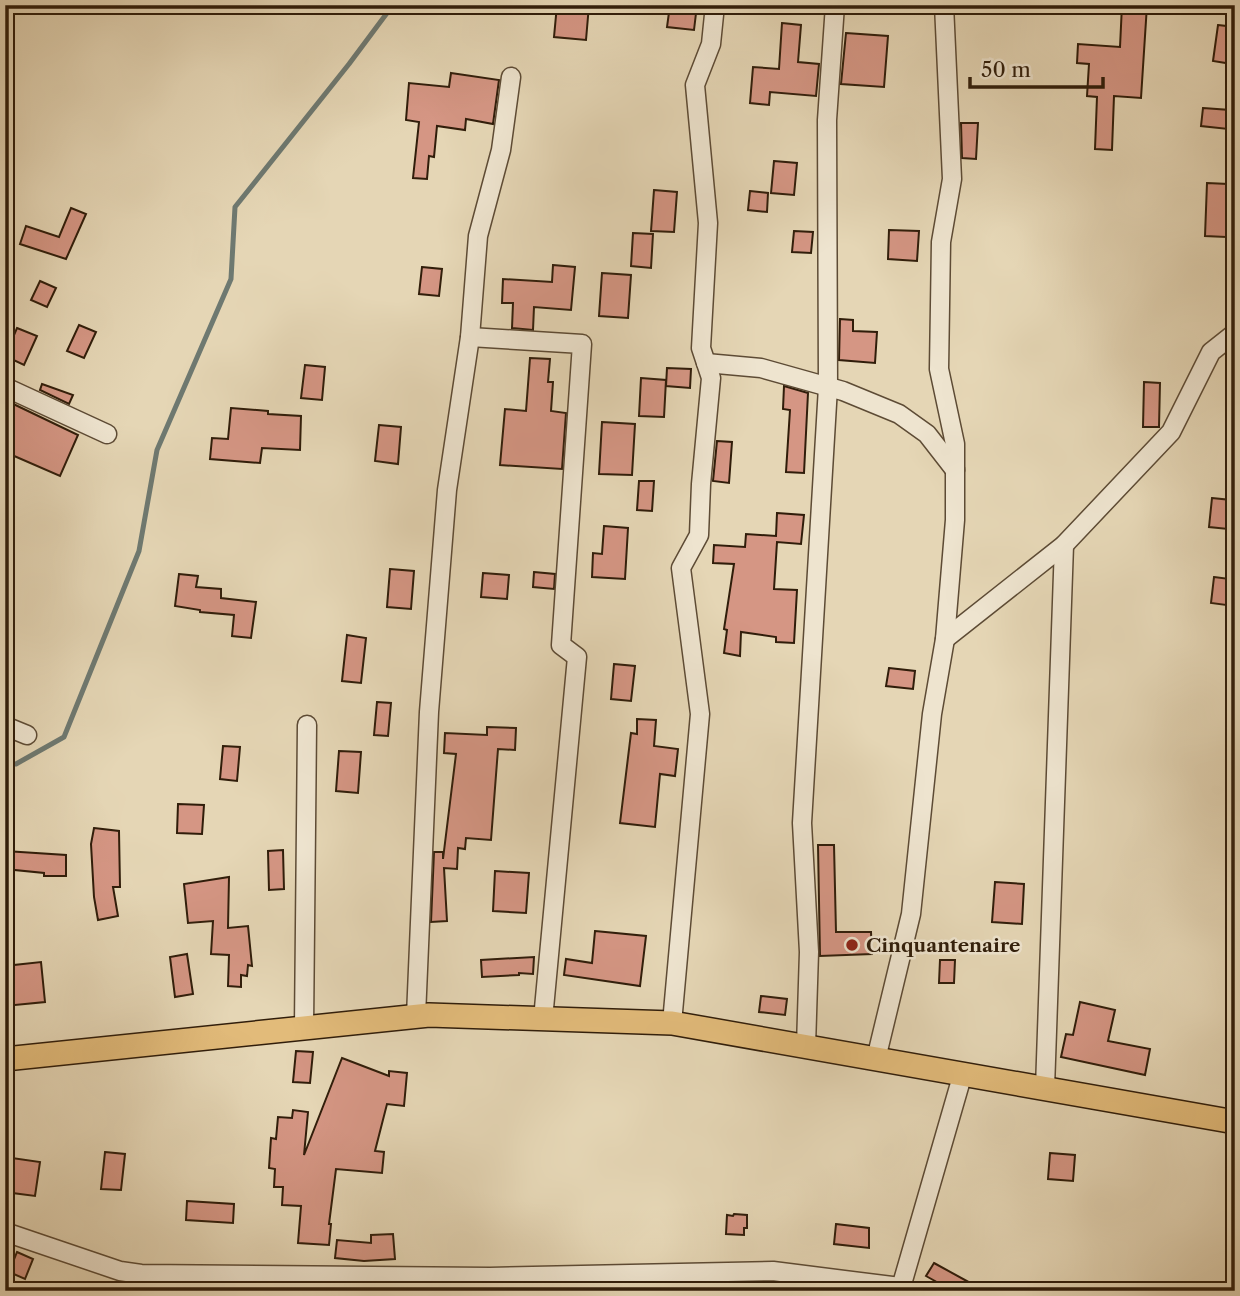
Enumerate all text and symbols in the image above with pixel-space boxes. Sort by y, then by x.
scale bar [970,46,1104,90]
text: 50 m [981,57,1031,82]
place label: Cinquantenaire [866,934,1020,957]
marker: Cinquantenaire [844,937,860,953]

